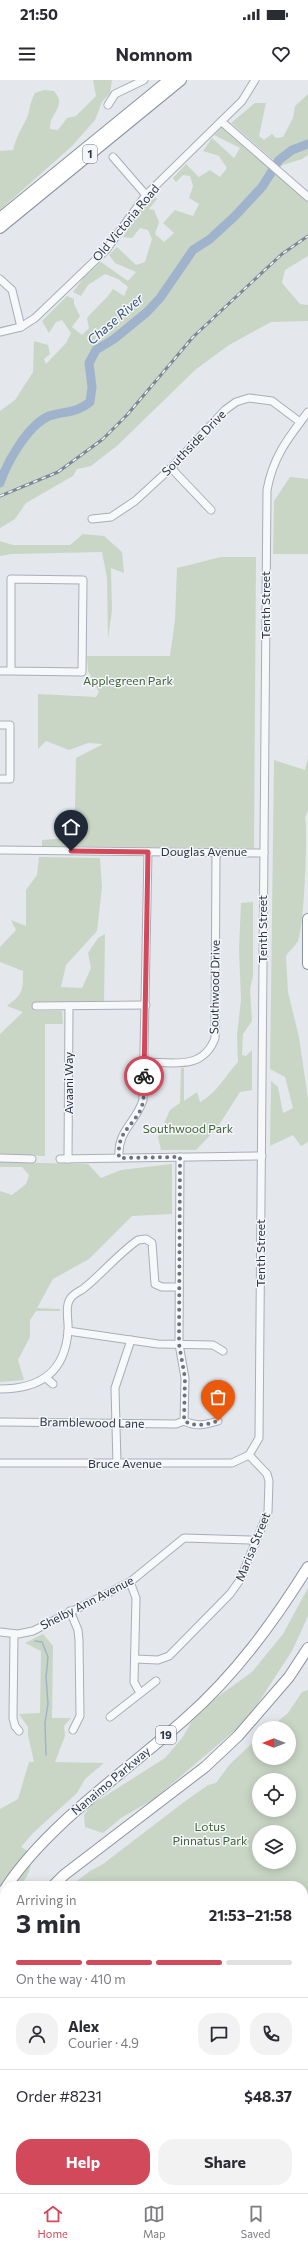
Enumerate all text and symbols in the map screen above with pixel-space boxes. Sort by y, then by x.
text: 21:50 [20,5,58,23]
icon: menu [16,43,38,65]
text: Nomnom [116,43,192,65]
icon: heart [270,43,292,65]
road number: 1 [83,145,97,163]
street label: Old Victoria Road [89,181,161,264]
water label: Chase River [84,290,147,348]
street label: Southside Drive [158,407,228,478]
street label: Tenth Street [258,571,272,639]
park label: Applegreen Park [83,673,173,687]
pin [54,810,88,851]
icon: home [60,816,82,838]
street label: Douglas Avenue [161,844,247,858]
street label: Tenth Street [255,895,269,963]
street label: Southwood Drive [206,940,222,1034]
street label: Avaani Way [61,1052,75,1114]
courier [124,1056,164,1096]
icon: bike [133,1065,155,1087]
park label: Southwood Park [143,1121,234,1135]
street label: Tenth Street [253,1219,267,1287]
pin [201,1380,235,1421]
icon: bag [207,1386,229,1408]
street label: Bramblewood Lane [39,1414,145,1430]
street label: Bruce Avenue [88,1456,162,1470]
street label: Marisa Street [232,1510,272,1583]
street label: Shelby Ann Avenue [37,1572,136,1632]
north arrow [252,1721,296,1765]
map controls [252,1721,296,1869]
road number: 19 [156,1726,176,1744]
street label: Nanaimo Parkway [68,1743,153,1817]
button: locate [252,1773,296,1817]
park label: Lotus Pinnatus Park [172,1819,248,1847]
button: layers [252,1825,296,1869]
text: Arriving in [16,1892,76,1908]
text: 21:53–21:58 [209,1906,292,1924]
text: 3 min [16,1907,81,1938]
text: On the way · 410 m [16,1971,126,1987]
button: person [16,2013,58,2055]
button: chat [198,2013,240,2055]
button: phone [250,2013,292,2055]
text: Alex [68,2017,99,2035]
text: Courier · 4.9 [68,2035,139,2051]
text: Order #8231 [16,2087,102,2105]
text: $48.37 [244,2087,292,2105]
button: Help [16,2139,150,2185]
button: Share [158,2139,292,2185]
tab: Home [38,2203,68,2240]
tab: Map [143,2203,166,2240]
tab: Saved [241,2203,270,2240]

